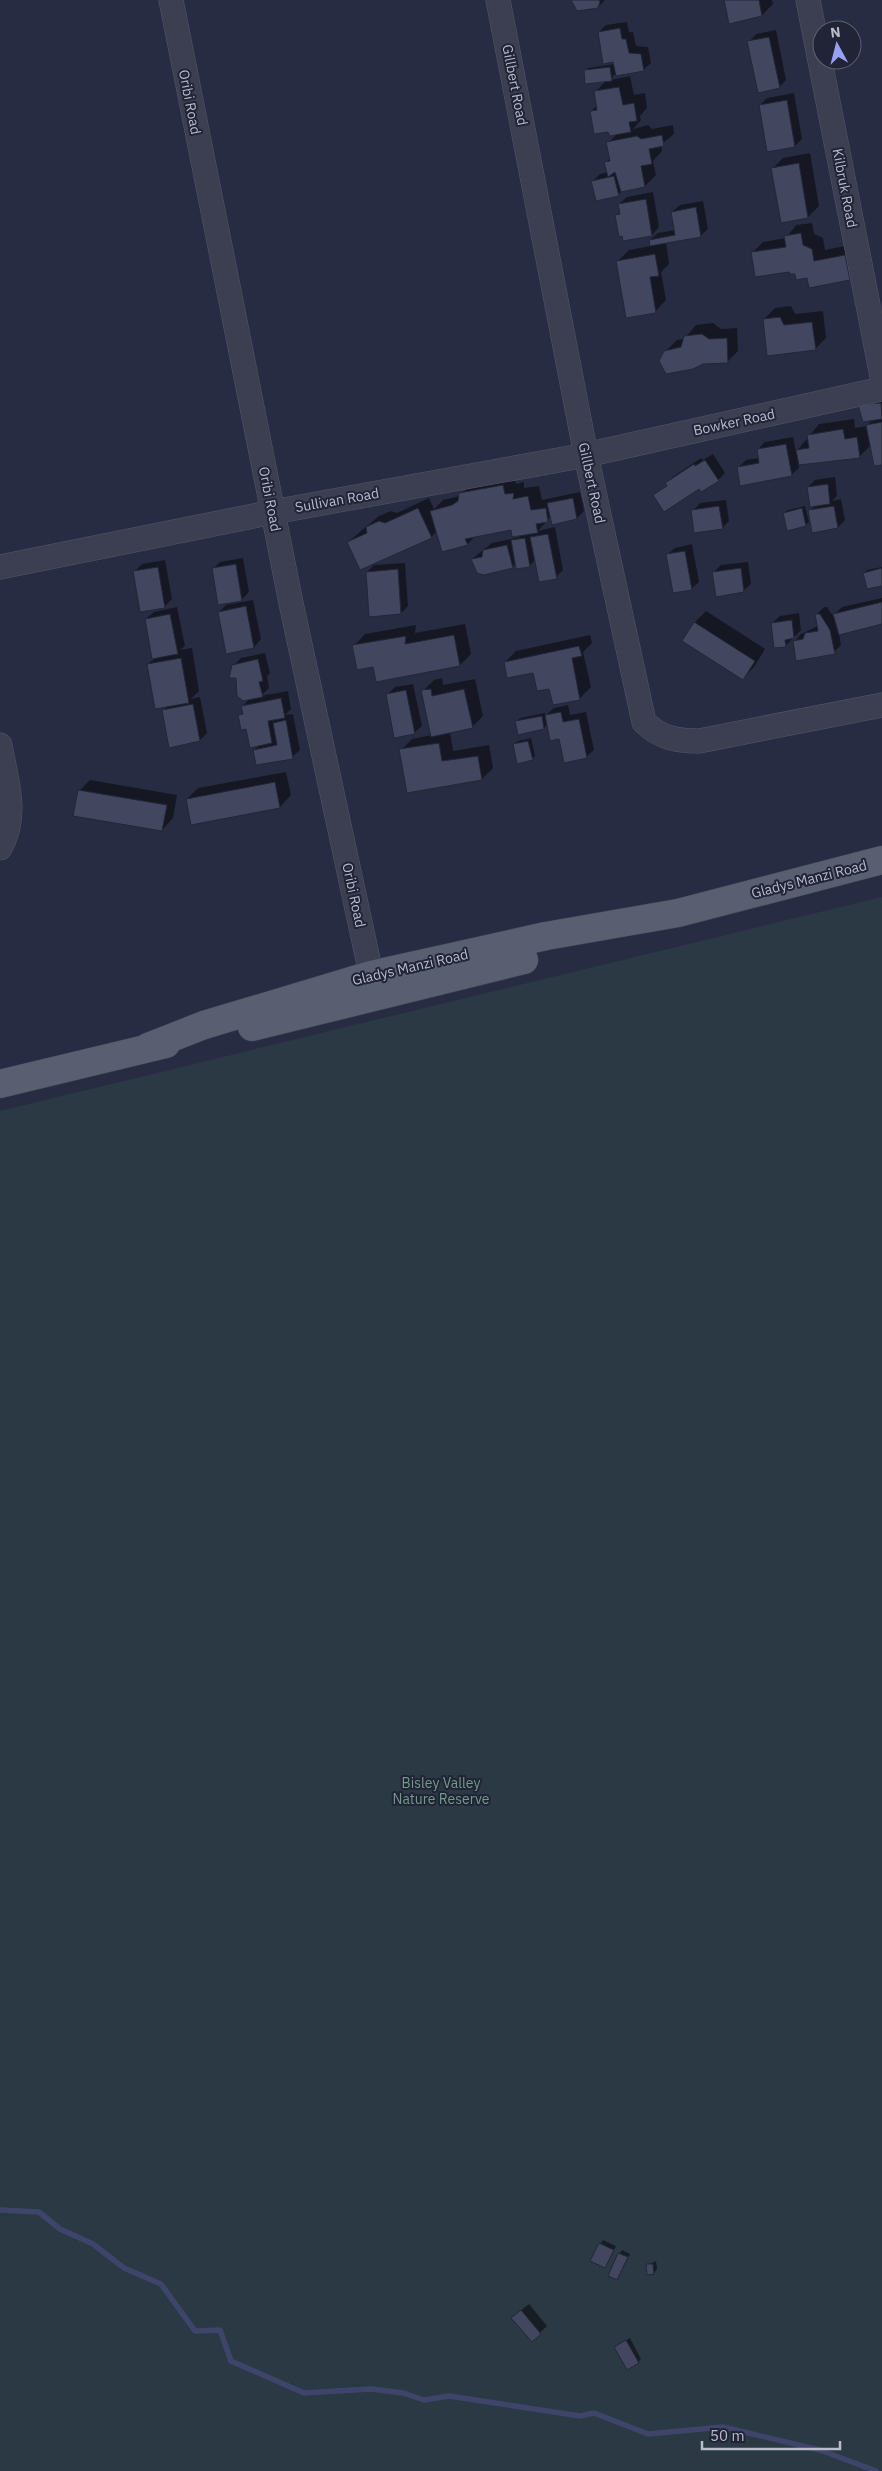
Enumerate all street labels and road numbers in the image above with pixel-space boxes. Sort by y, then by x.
street label: Gillbert Road [498,43,532,127]
street label: Oribi Road [175,68,205,136]
street label: Kilbruk Road [829,147,861,229]
street label: Bowker Road [691,405,777,439]
street label: Gillbert Road [575,441,609,525]
street label: Oribi Road [255,465,285,533]
street label: Sullivan Road [294,484,380,516]
street label: Gladys Manzi Road [749,856,869,902]
street label: Oribi Road [338,861,370,929]
street label: Gladys Manzi Road [350,945,470,989]

